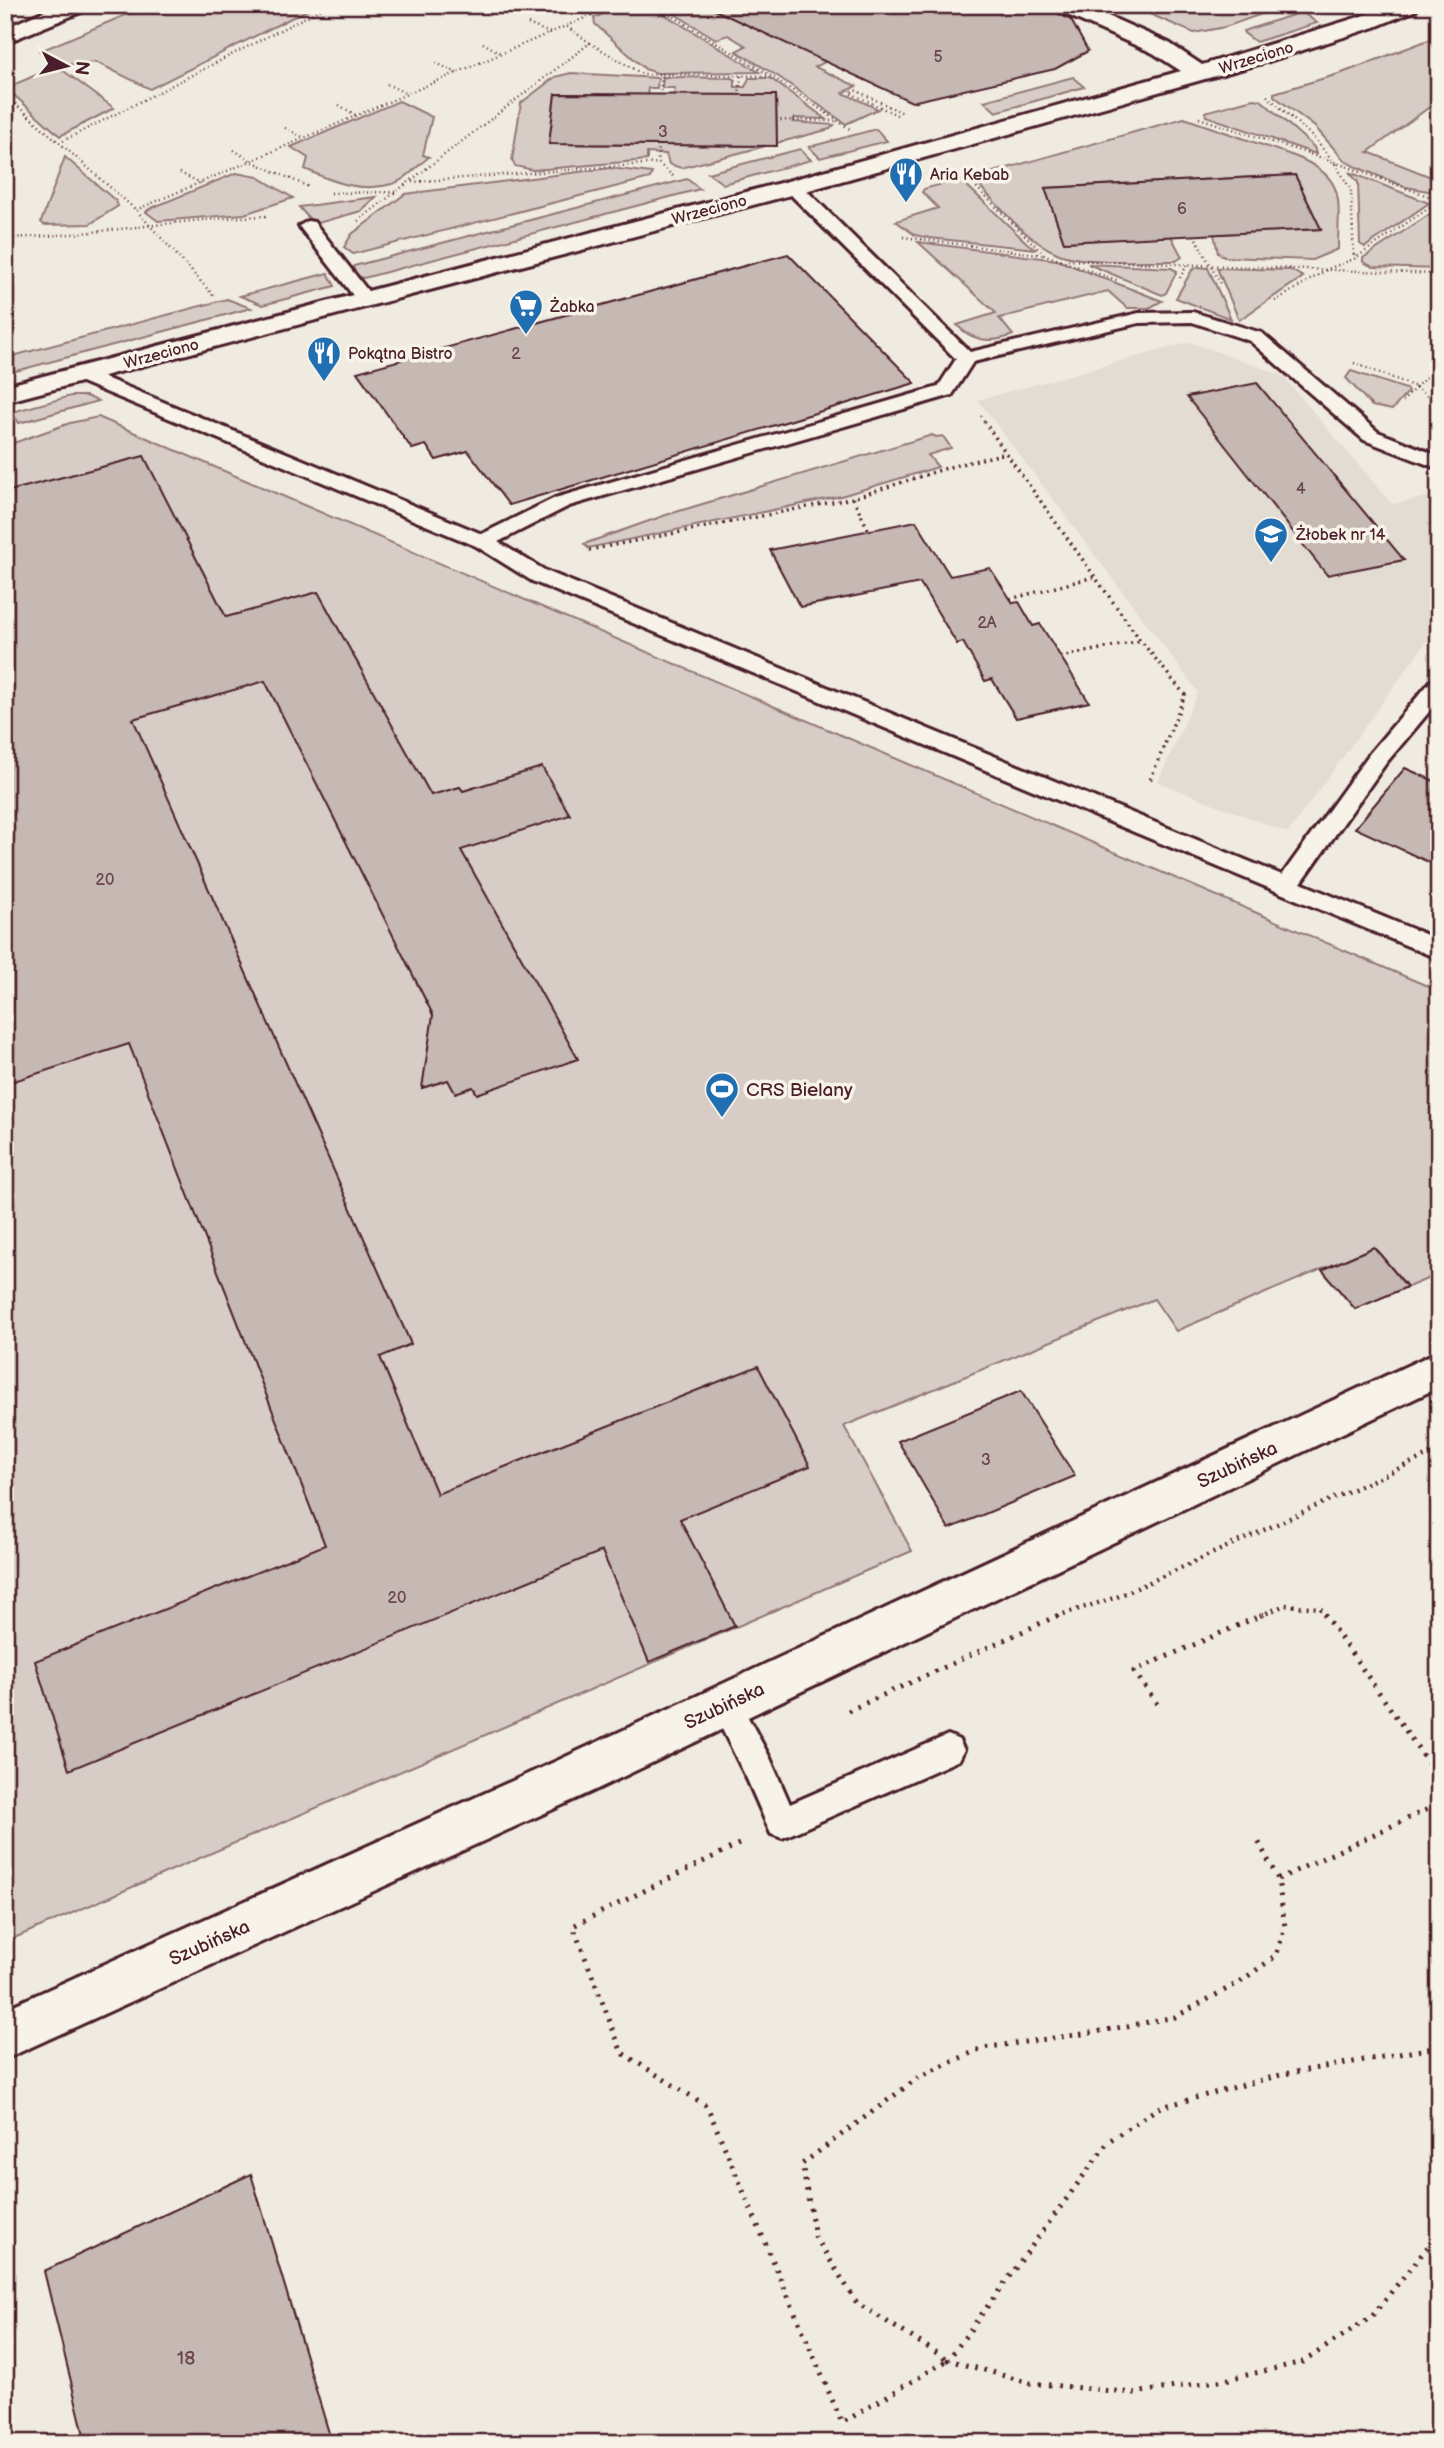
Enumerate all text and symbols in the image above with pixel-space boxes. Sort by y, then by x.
north arrow [32,32,102,102]
street label: Wrzeciono [1217,38,1296,79]
house number: 5 [933,48,943,67]
text: N [69,59,94,76]
house number: 3 [658,123,668,142]
restaurant icon: Aria Kebab [887,155,925,204]
place label: Aria Kebab [930,166,1009,185]
street label: Wrzeciono [670,191,749,230]
house number: 6 [1177,200,1187,219]
supermarket icon: Żabka [507,287,545,336]
place label: Żabka [549,296,595,317]
restaurant icon: Pokątna Bistro [305,334,343,383]
street label: Wrzeciono [122,335,201,374]
place label: Pokątna Bistro [348,345,453,364]
house number: 2 [511,345,521,364]
house number: 4 [1296,480,1306,499]
school or university icon: Żłobek nr 14 [1252,515,1290,564]
place label: Żłobek nr 14 [1295,524,1386,545]
house number: 2A [977,614,997,633]
house number: 20 [96,871,114,890]
sports icon: CRS Bielany [703,1070,741,1119]
place label: CRS Bielany [746,1079,853,1102]
street label: Szubińska [1194,1437,1281,1494]
house number: 3 [981,1451,991,1470]
house number: 20 [388,1589,406,1608]
street label: Szubińska [681,1678,768,1735]
street label: Szubińska [166,1915,253,1971]
house number: 18 [177,2347,195,2370]

